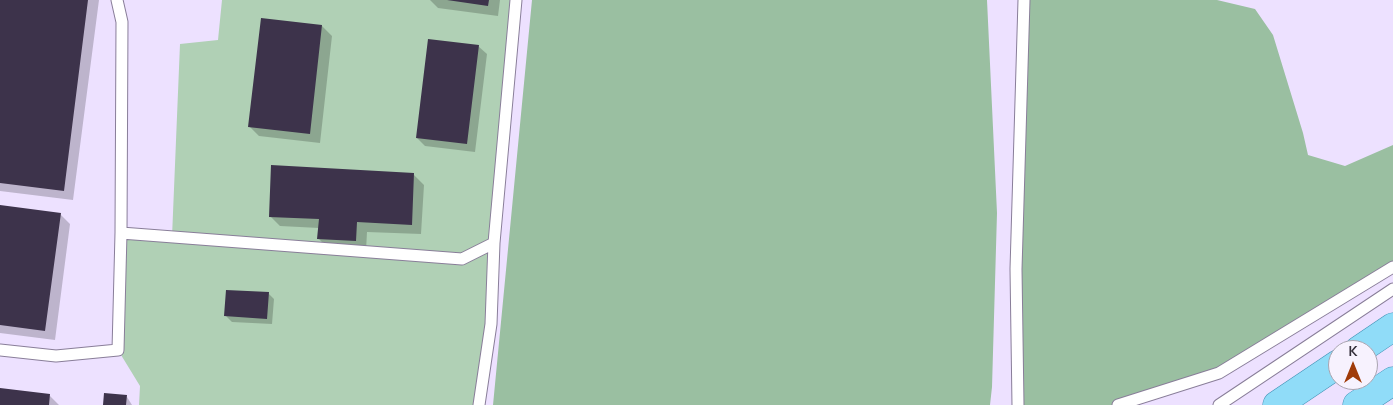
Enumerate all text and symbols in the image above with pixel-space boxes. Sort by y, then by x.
north arrow [1328,340,1378,390]
text: K [1348,341,1358,360]

